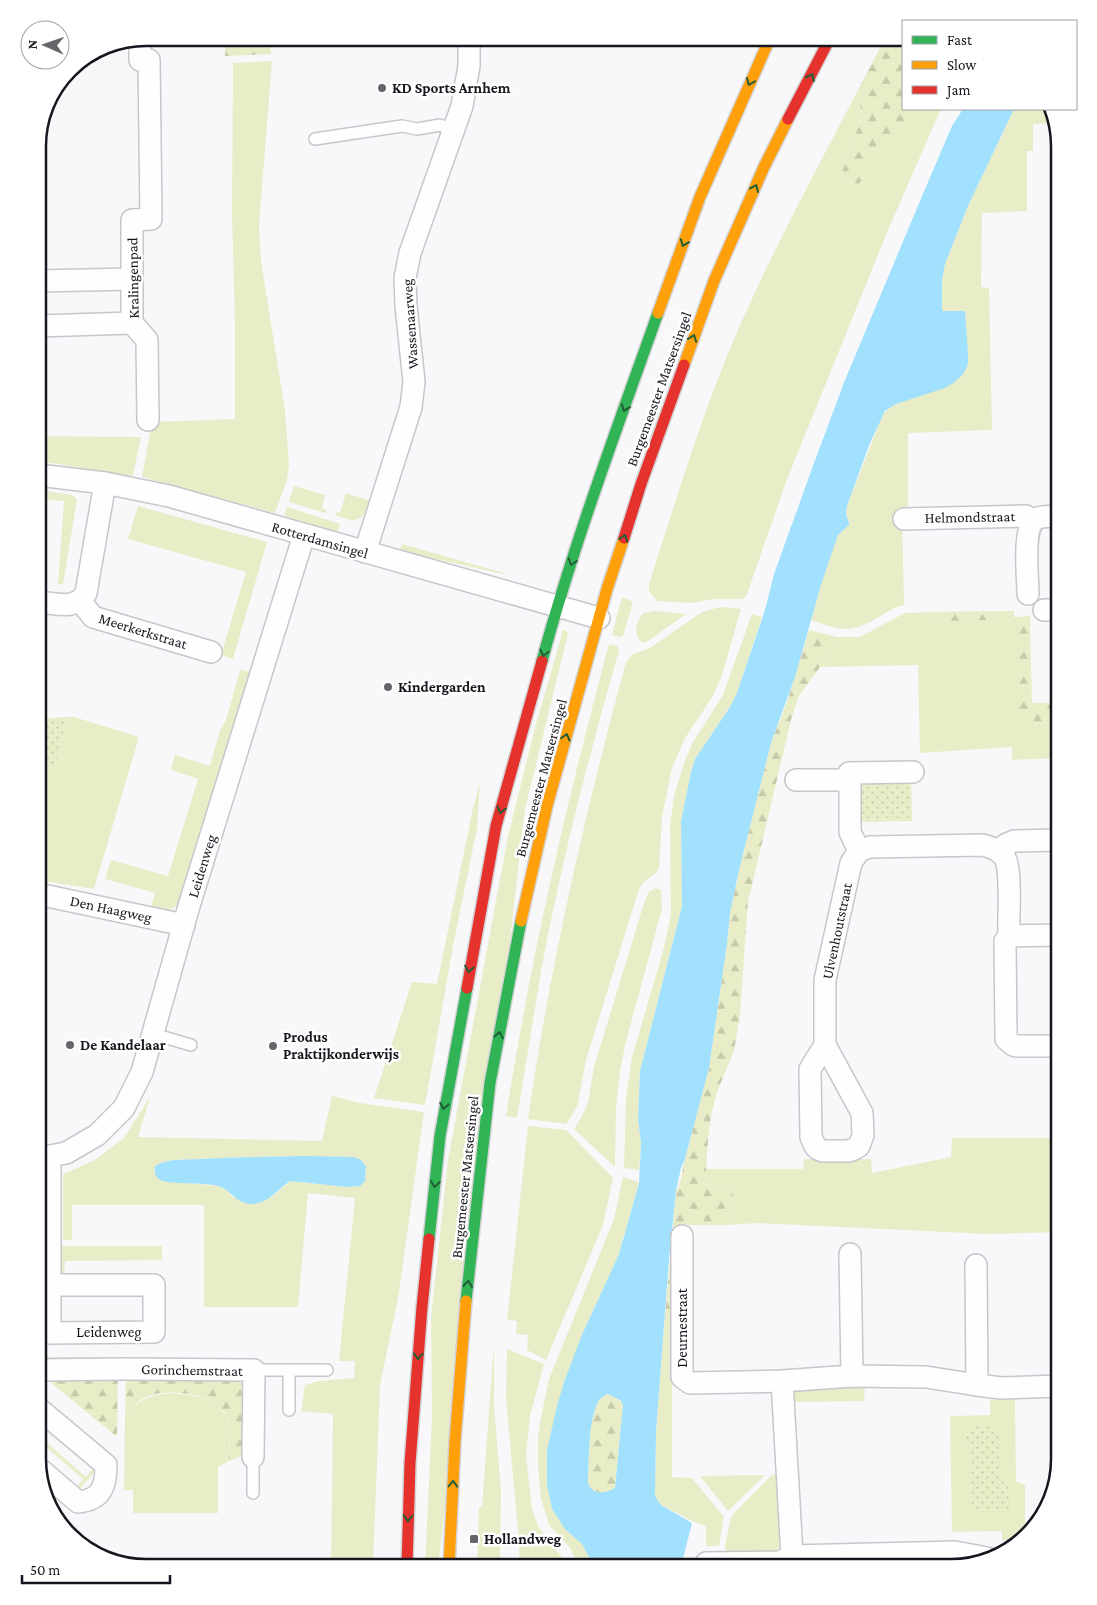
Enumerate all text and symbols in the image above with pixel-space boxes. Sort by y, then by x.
north arrow [20,20,70,70]
legend [902,20,1077,110]
text: Fast [947,32,973,48]
text: N [24,39,40,50]
text: Slow [947,57,977,73]
one-way arrow [805,73,815,82]
one-way arrow [746,77,757,86]
place label: KD Sports Arnhem [392,80,511,96]
marker: KD Sports Arnhem [376,82,388,94]
text: Jam [945,82,970,99]
one-way arrow [749,184,760,193]
street label: Kralingenpad [124,237,143,319]
one-way arrow [680,238,690,247]
street label: Wassenaarweg [399,278,422,370]
street label: Burgemeester Matsersingel [624,310,695,469]
one-way arrow [687,334,697,342]
one-way arrow [621,404,631,412]
street label: Helmondstraat [925,508,1016,526]
street label: Rotterdamsingel [270,519,370,562]
one-way arrow [618,534,628,543]
one-way arrow [568,557,578,566]
street label: Meerkerkstraat [97,610,190,652]
one-way arrow [539,649,550,657]
place label: Kindergarden [398,679,486,695]
marker: Kindergarden [382,681,394,693]
street label: Burgemeester Matsersingel [512,697,571,859]
one-way arrow [561,733,571,742]
one-way arrow [496,805,506,813]
street label: Leidenweg [185,832,220,900]
street label: Ulvenhoutstraat [819,880,855,981]
street label: Den Haagweg [68,893,153,926]
one-way arrow [465,965,475,973]
place label: Produs Praktijkonderwijs [283,1029,399,1063]
one-way arrow [494,1031,504,1039]
place label: De Kandelaar [80,1037,166,1053]
marker: De Kandelaar [64,1039,76,1051]
marker: Produs Praktijkonderwijs [267,1040,279,1052]
street label: Burgemeester Matsersingel [449,1095,482,1259]
one-way arrow [440,1102,450,1110]
one-way arrow [429,1180,440,1188]
one-way arrow [462,1279,473,1287]
street label: Deurnestraat [674,1287,690,1368]
street label: Leidenweg [76,1324,142,1341]
one-way arrow [413,1352,424,1360]
street label: Gorinchemstraat [141,1361,244,1379]
one-way arrow [448,1479,458,1487]
one-way arrow [403,1514,413,1522]
place label: Hollandweg [484,1531,562,1547]
marker: Hollandweg [468,1533,480,1545]
scale bar [22,1552,170,1584]
text: 50 m [30,1562,60,1578]

